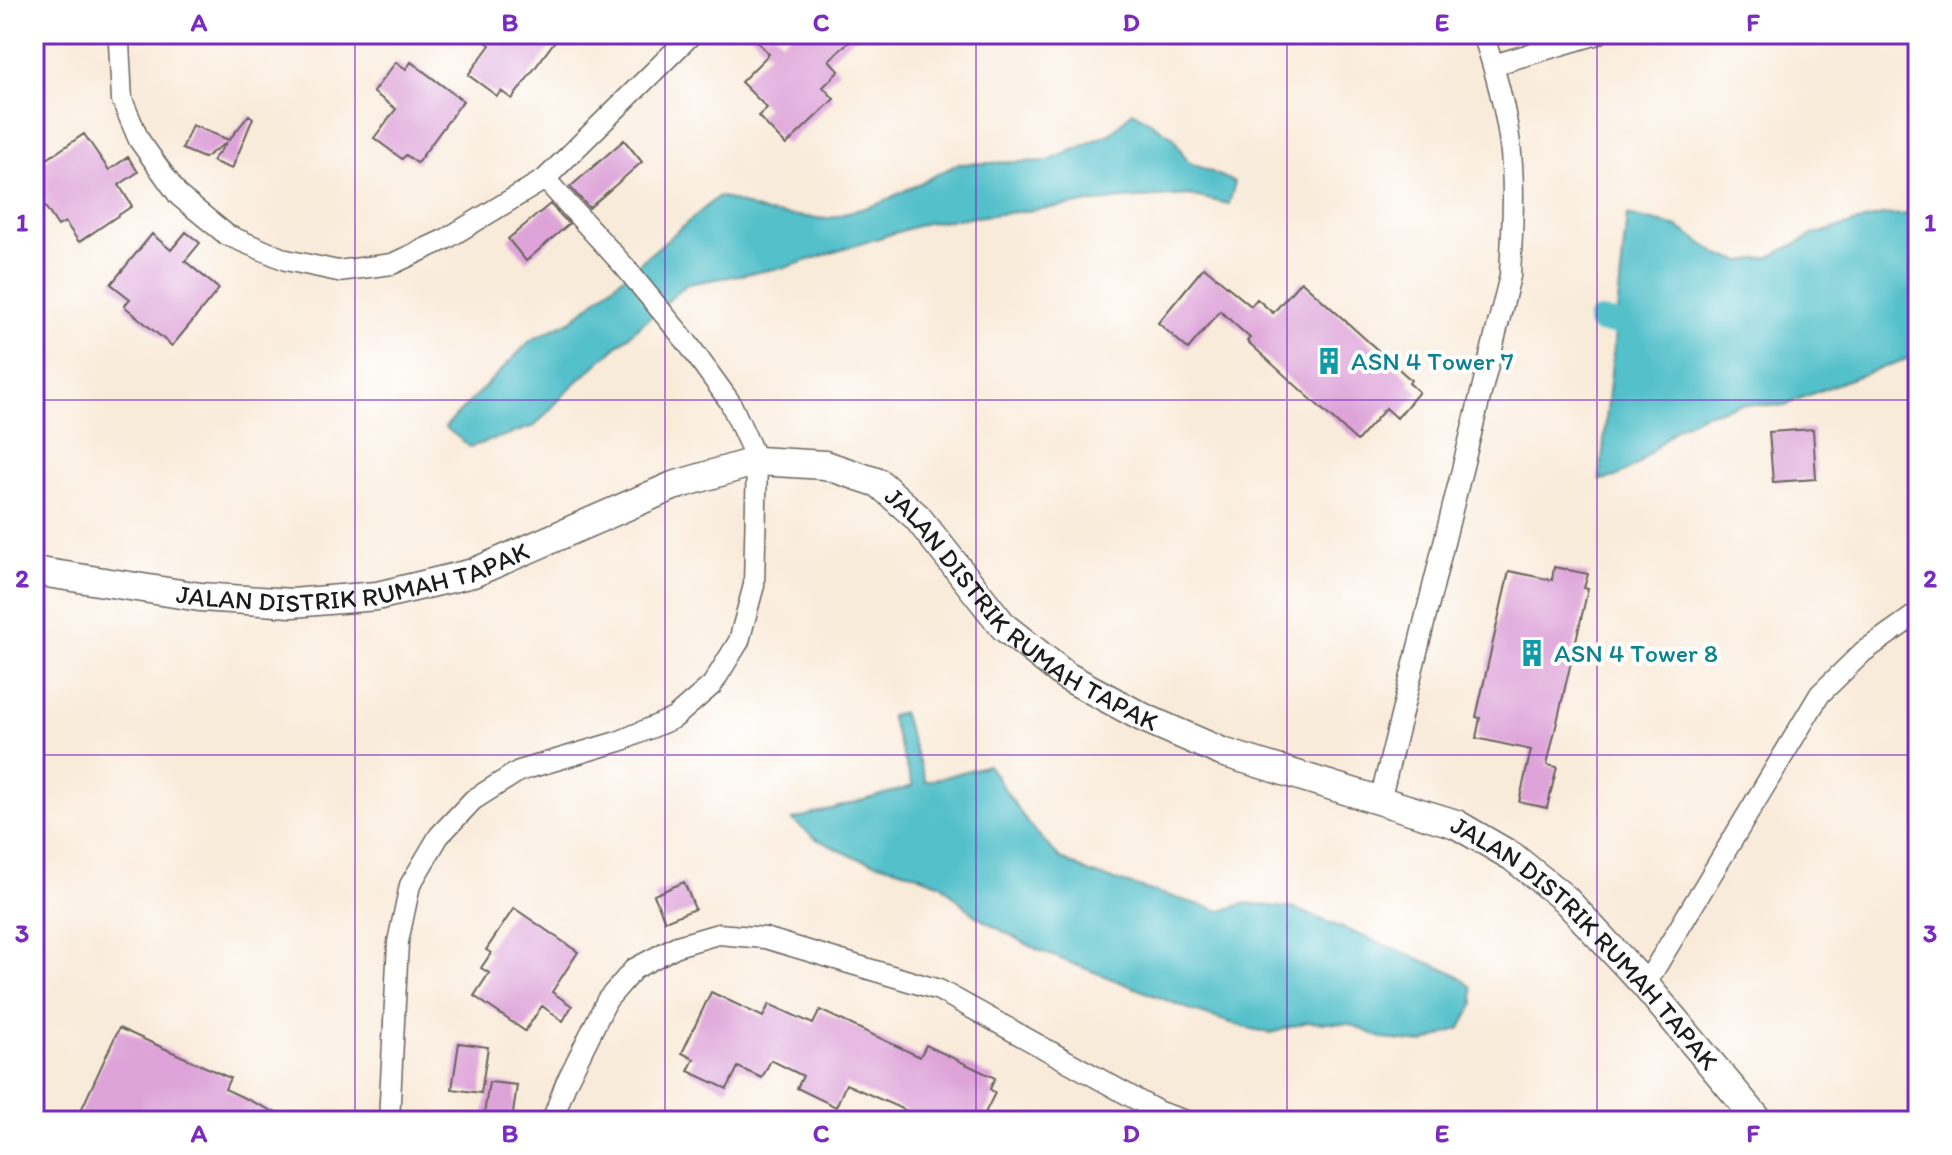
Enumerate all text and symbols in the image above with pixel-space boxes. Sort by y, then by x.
text: A [190,6,208,38]
text: B [502,6,519,38]
text: C [813,6,830,38]
text: D [1122,6,1140,38]
text: E [1435,6,1449,38]
text: F [1746,6,1760,38]
text: 1 [16,206,28,238]
text: 1 [1924,206,1936,238]
place label: ASN 4 Tower 7 [1351,345,1514,377]
building icon: ASN 4 Tower 7 [1314,346,1344,376]
street label: JALAN DISTRIK RUMAH TAPAK [878,480,1163,738]
street label: JALAN DISTRIK RUMAH TAPAK [174,535,534,619]
text: 2 [15,562,29,594]
text: 2 [1923,562,1937,594]
place label: ASN 4 Tower 8 [1554,637,1718,669]
building icon: ASN 4 Tower 8 [1517,638,1547,668]
street label: JALAN DISTRIK RUMAH TAPAK [1445,808,1725,1076]
text: 3 [15,917,29,949]
text: 3 [1923,917,1937,949]
text: A [190,1117,208,1149]
text: B [502,1117,519,1149]
text: C [813,1117,830,1149]
text: D [1122,1117,1140,1149]
text: E [1435,1117,1449,1149]
text: F [1746,1117,1760,1149]

